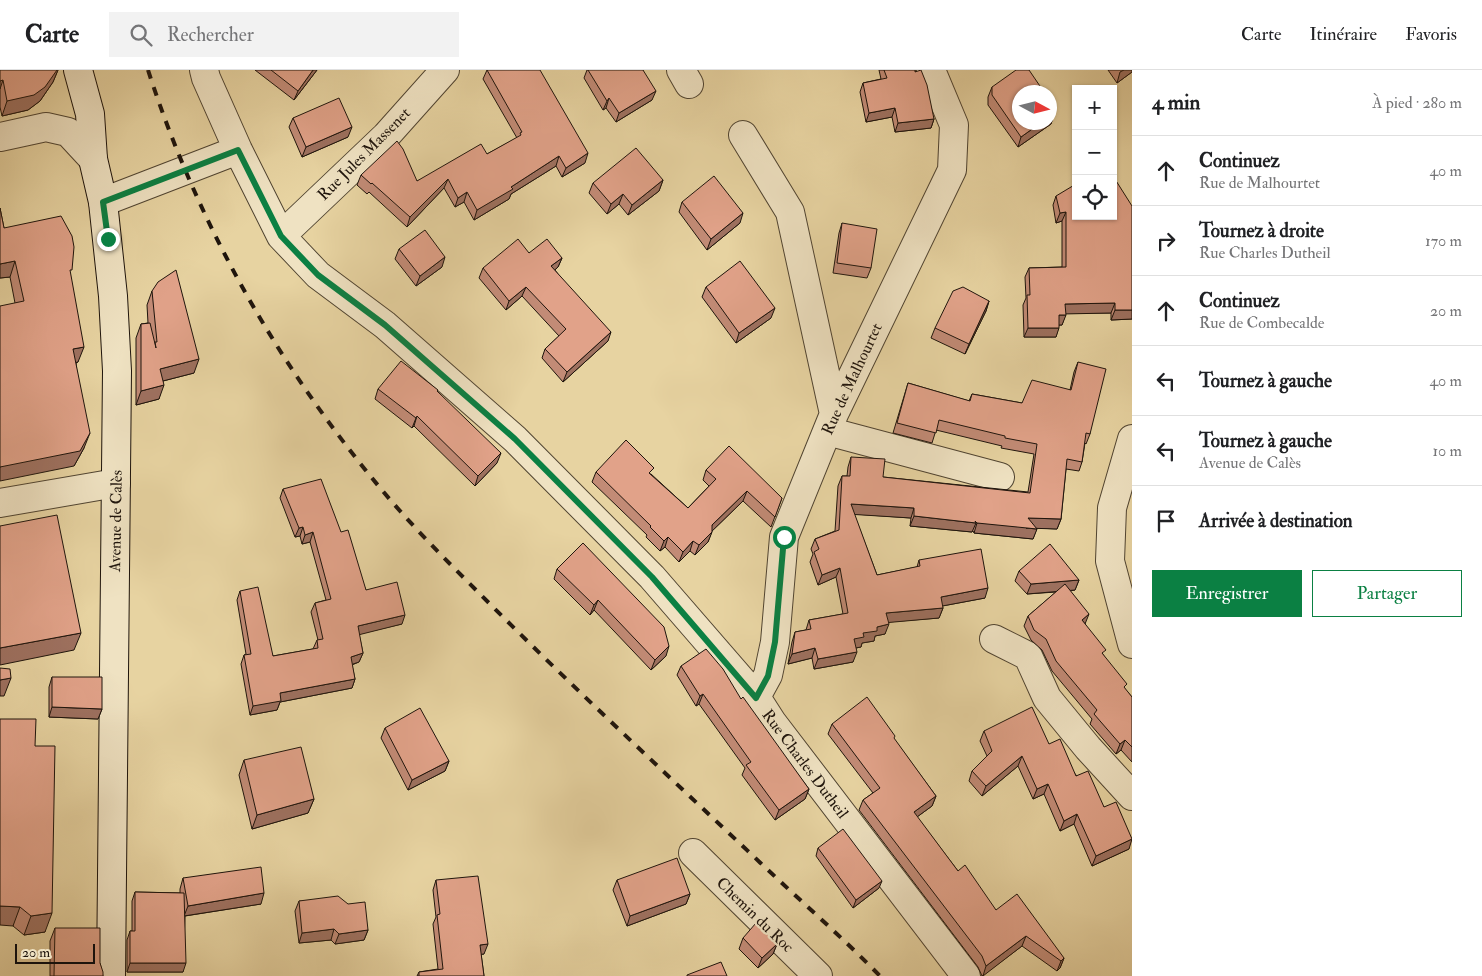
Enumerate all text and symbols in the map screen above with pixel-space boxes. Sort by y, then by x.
search box [109,12,459,57]
text: Carte [25,19,79,50]
icon: search [127,21,155,49]
text: Rechercher [167,23,254,47]
text: Carte [1241,23,1282,46]
text: Itinéraire [1310,23,1377,46]
text: Favoris [1405,23,1457,46]
north arrow [1012,85,1057,130]
map controls [1072,85,1117,220]
button: + [1072,85,1117,130]
text: 4 min [1152,89,1200,116]
text: À pied · 280 m [1372,93,1462,113]
street label: Rue Jules Massenet [313,103,415,205]
button: − [1072,130,1117,175]
text: Continuez [1199,149,1280,173]
icon: ahead [1152,157,1180,185]
text: 40 m [1429,161,1462,181]
text: Rue de Malhourtet [1199,173,1320,193]
button: locate [1072,175,1117,220]
text: Tournez à droite [1199,219,1324,243]
icon: right [1152,227,1180,255]
route end [97,228,120,251]
text: 170 m [1425,231,1462,251]
text: Rue Charles Dutheil [1199,243,1331,263]
text: Continuez [1199,289,1280,313]
icon: ahead [1152,297,1180,325]
text: 20 m [1430,301,1462,321]
text: Rue de Combecalde [1199,313,1324,333]
street label: Rue de Malhourtet [817,320,887,438]
icon: left [1152,367,1180,395]
text: Tournez à gauche [1199,369,1332,393]
text: 40 m [1429,371,1462,391]
text: Tournez à gauche [1199,429,1332,453]
icon: left [1152,437,1180,465]
text: 10 m [1432,441,1462,461]
text: Avenue de Calès [1199,453,1301,473]
street label: Avenue de Calès [105,470,127,573]
icon: arrive [1152,507,1180,535]
text: Arrivée à destination [1199,509,1353,533]
route start [773,526,796,549]
button: Enregistrer [1152,570,1302,617]
button: Partager [1312,570,1462,617]
street label: Rue Charles Dutheil [757,705,853,823]
street label: Chemin du Roc [712,873,798,957]
scale bar [15,941,95,964]
text: 20 m [22,944,50,961]

